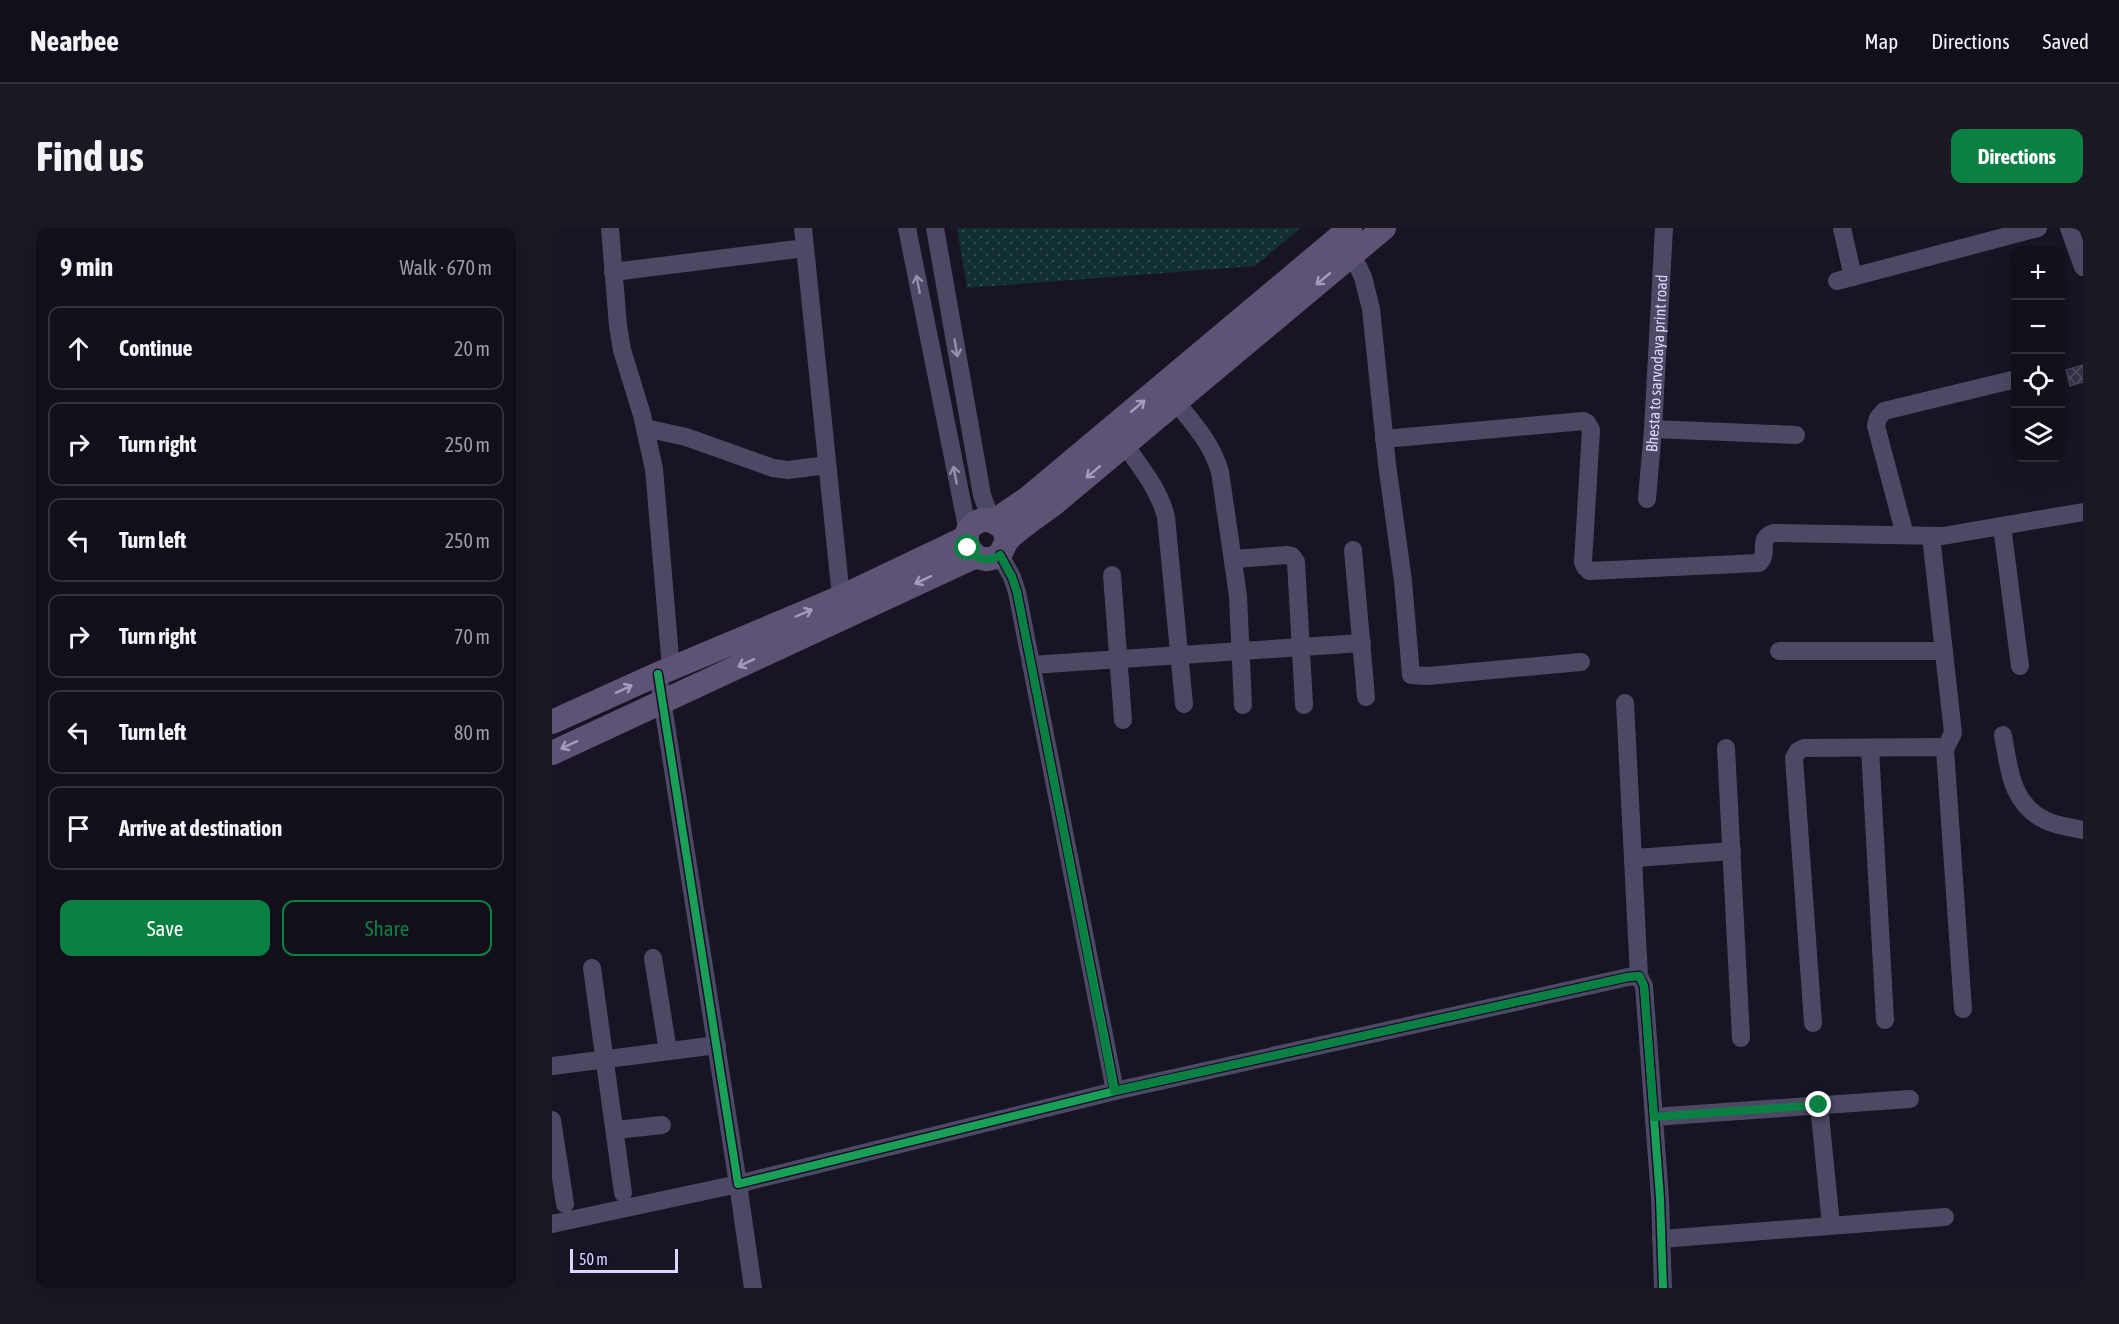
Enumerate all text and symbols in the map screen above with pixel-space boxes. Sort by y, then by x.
text: Nearbee [30,25,119,57]
text: Map [1864,29,1898,53]
text: Directions [1931,29,2010,53]
text: Saved [2043,29,2089,53]
button: Directions [1951,129,2083,183]
text: Find us [36,132,144,180]
map controls [2011,246,2065,462]
button: + [2011,246,2065,300]
text: 9 min [60,252,113,282]
text: Walk · 670 m [400,256,492,279]
one-way arrow [1316,272,1331,286]
one-way arrow [912,274,923,294]
street label: Bhesta to sarvodaya print road [1642,274,1670,453]
button: − [2011,300,2065,354]
icon: ahead [62,332,95,365]
text: Continue [119,335,193,361]
text: 20 m [454,337,490,360]
one-way arrow [951,337,962,357]
button: locate [2011,354,2065,408]
one-way arrow [1130,399,1146,412]
button: layers [2011,408,2065,462]
icon: right [62,428,95,461]
text: Turn right [119,431,196,457]
text: 250 m [445,433,490,456]
one-way arrow [1085,465,1101,478]
one-way arrow [949,466,960,485]
icon: left [62,524,95,557]
text: Turn left [119,527,186,553]
text: 250 m [445,529,490,552]
route start [954,534,980,560]
one-way arrow [914,575,932,587]
one-way arrow [794,607,812,618]
icon: right [62,620,95,653]
text: Turn right [119,623,196,649]
text: 70 m [454,625,490,648]
one-way arrow [737,657,755,669]
one-way arrow [615,683,633,695]
icon: left [62,716,95,749]
text: Turn left [119,719,186,745]
text: 80 m [454,721,490,744]
one-way arrow [561,740,579,752]
icon: arrive [62,812,95,845]
text: Arrive at destination [119,815,282,841]
button: Save [60,900,270,956]
button: Share [282,900,492,956]
route end [1805,1091,1831,1117]
scale bar [570,1246,678,1274]
text: 50 m [579,1250,608,1268]

